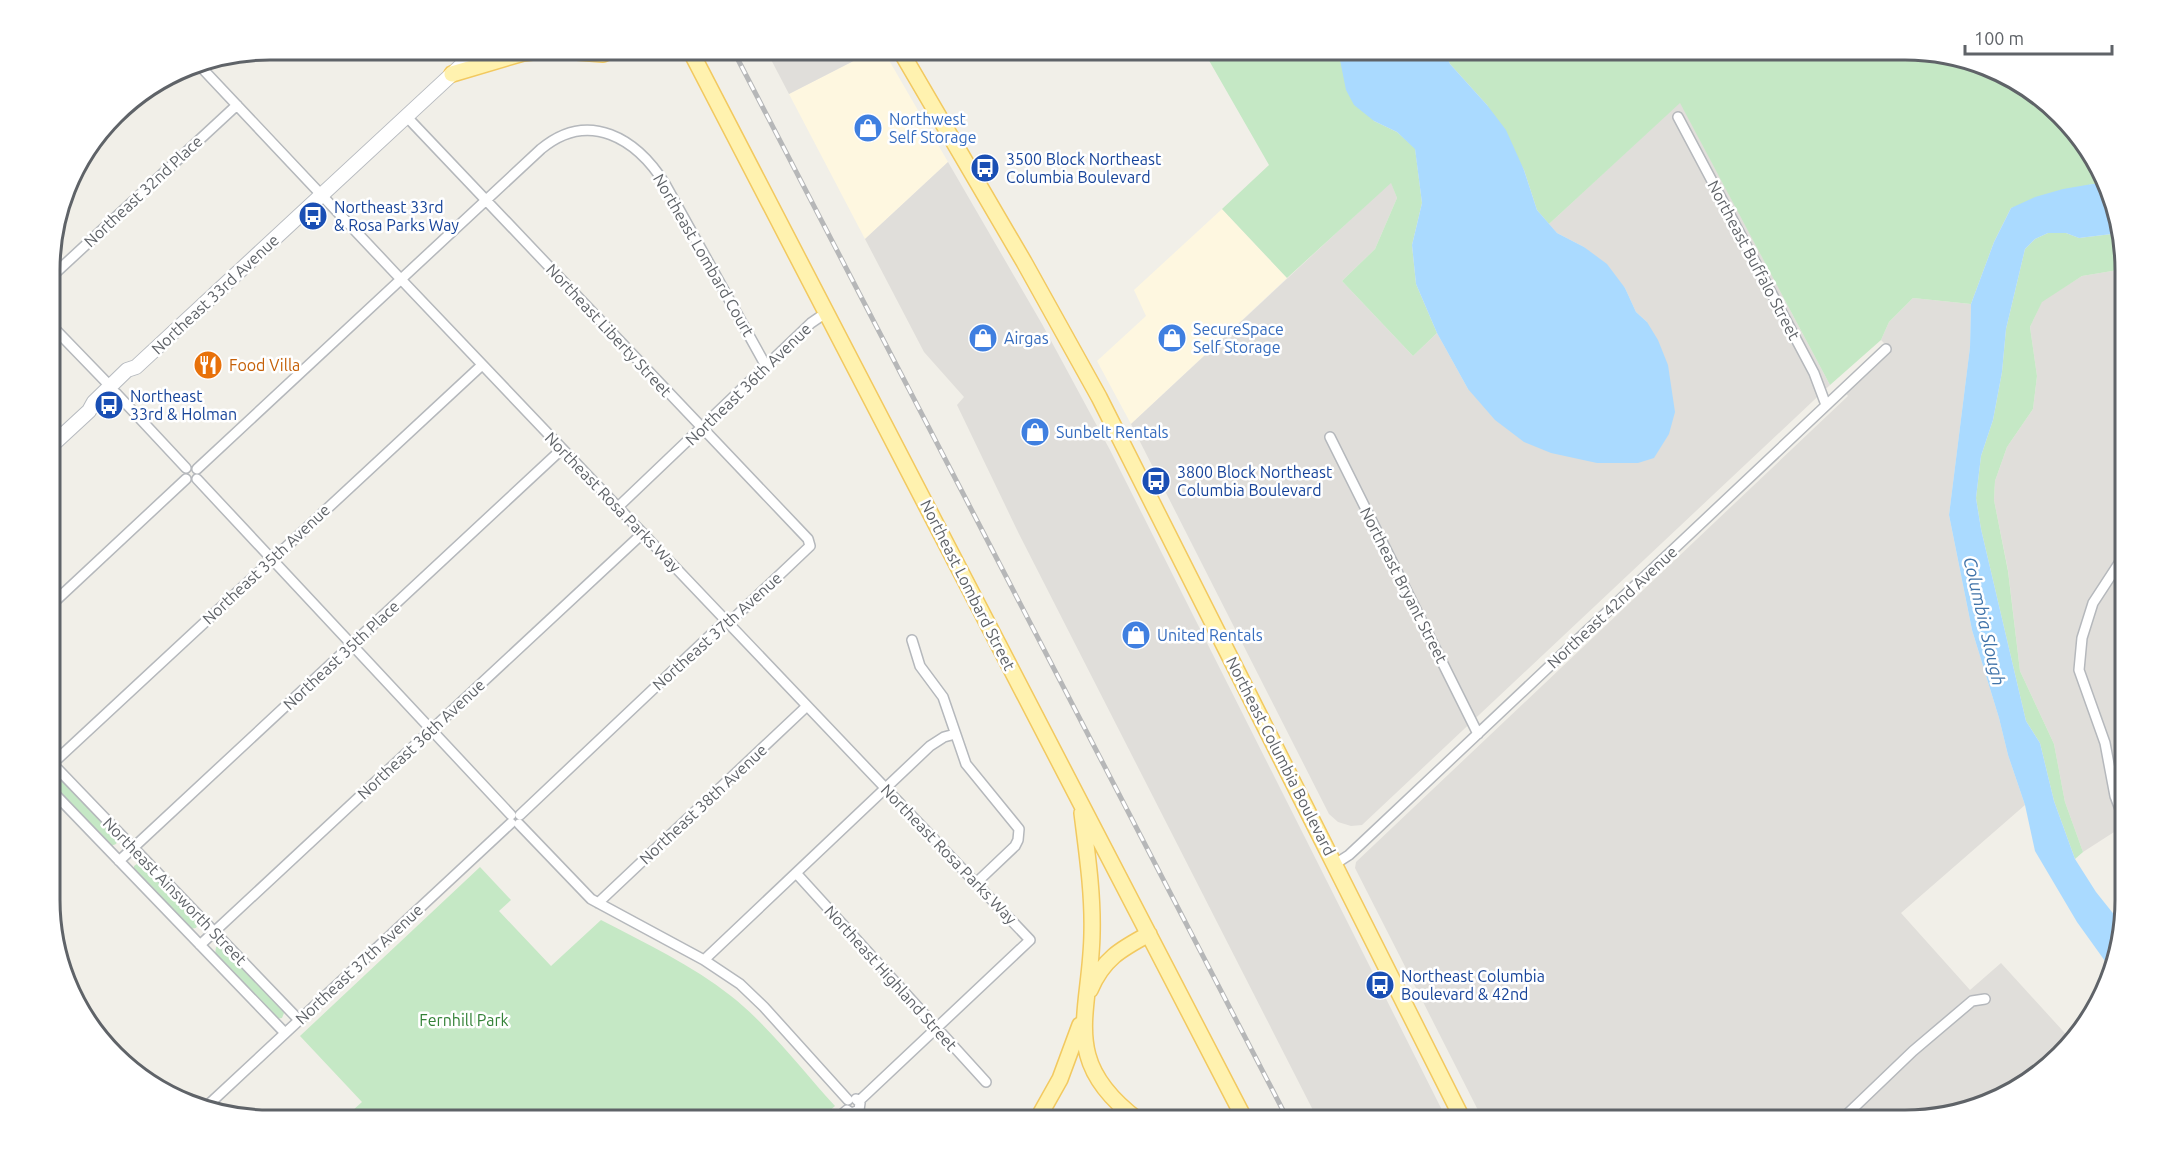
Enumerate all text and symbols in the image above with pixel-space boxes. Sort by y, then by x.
scale bar [1965,18,2112,56]
text: 100 m [1974,28,2024,48]
place label: Northwest Self Storage [889,110,976,146]
shop icon: Northwest Self Storage [852,112,884,144]
street label: Northeast 32nd Place [80,132,206,250]
place label: 3500 Block Northeast Columbia Boulevard [1006,150,1162,186]
bus stop icon: 3500 Block Northeast Columbia Boulevard [969,152,1001,184]
street label: Northeast Lombard Court [650,170,758,340]
street label: Northeast Buffalo Street [1704,177,1804,343]
place label: Northeast 33rd & Rosa Parks Way [334,198,459,234]
bus stop icon: Northeast 33rd & Rosa Parks Way [297,200,329,232]
street label: Northeast 33rd Avenue [148,230,282,358]
street label: Northeast Liberty Street [543,260,676,401]
street label: Northeast 36th Avenue [682,319,814,449]
place label: SecureSpace Self Storage [1193,320,1284,356]
shop icon: Airgas [967,322,999,354]
shop icon: SecureSpace Self Storage [1156,322,1188,354]
place label: Airgas [1004,329,1049,347]
restaurant icon: Food Villa [192,349,224,381]
place label: Food Villa [229,356,300,374]
place label: Northeast 33rd & Holman [130,387,237,423]
bus stop icon: Northeast 33rd & Holman [93,389,125,421]
shop icon: Sunbelt Rentals [1019,416,1051,448]
place label: Sunbelt Rentals [1056,423,1169,441]
street label: Northeast Rosa Parks Way [542,428,685,576]
place label: 3800 Block Northeast Columbia Boulevard [1177,463,1333,499]
bus stop icon: 3800 Block Northeast Columbia Boulevard [1140,465,1172,497]
street label: Northeast Lombard Street [917,497,1019,674]
street label: Northeast 35th Avenue [199,500,333,628]
street label: Northeast Bryant Street [1357,504,1451,667]
street label: Northeast 42nd Avenue [1544,542,1680,672]
water label: Columbia Slough [1960,555,2010,687]
street label: Northeast 37th Avenue [649,568,785,694]
street label: Northeast 35th Place [279,597,403,713]
shop icon: United Rentals [1120,619,1152,651]
place label: United Rentals [1157,626,1263,644]
street label: Northeast Columbia Boulevard [1223,654,1339,858]
street label: Northeast 36th Avenue [354,675,488,803]
street label: Northeast 38th Avenue [636,740,770,868]
street label: Northeast Rosa Parks Way [878,780,1021,928]
street label: Northeast Ainsworth Street [100,813,251,969]
street label: Northeast 37th Avenue [292,900,426,1028]
street label: Northeast Highland Street [821,902,961,1055]
place label: Northeast Columbia Boulevard & 42nd [1401,967,1545,1003]
bus stop icon: Northeast Columbia Boulevard & 42nd [1364,969,1396,1001]
park label: Fernhill Park [419,1011,509,1029]

